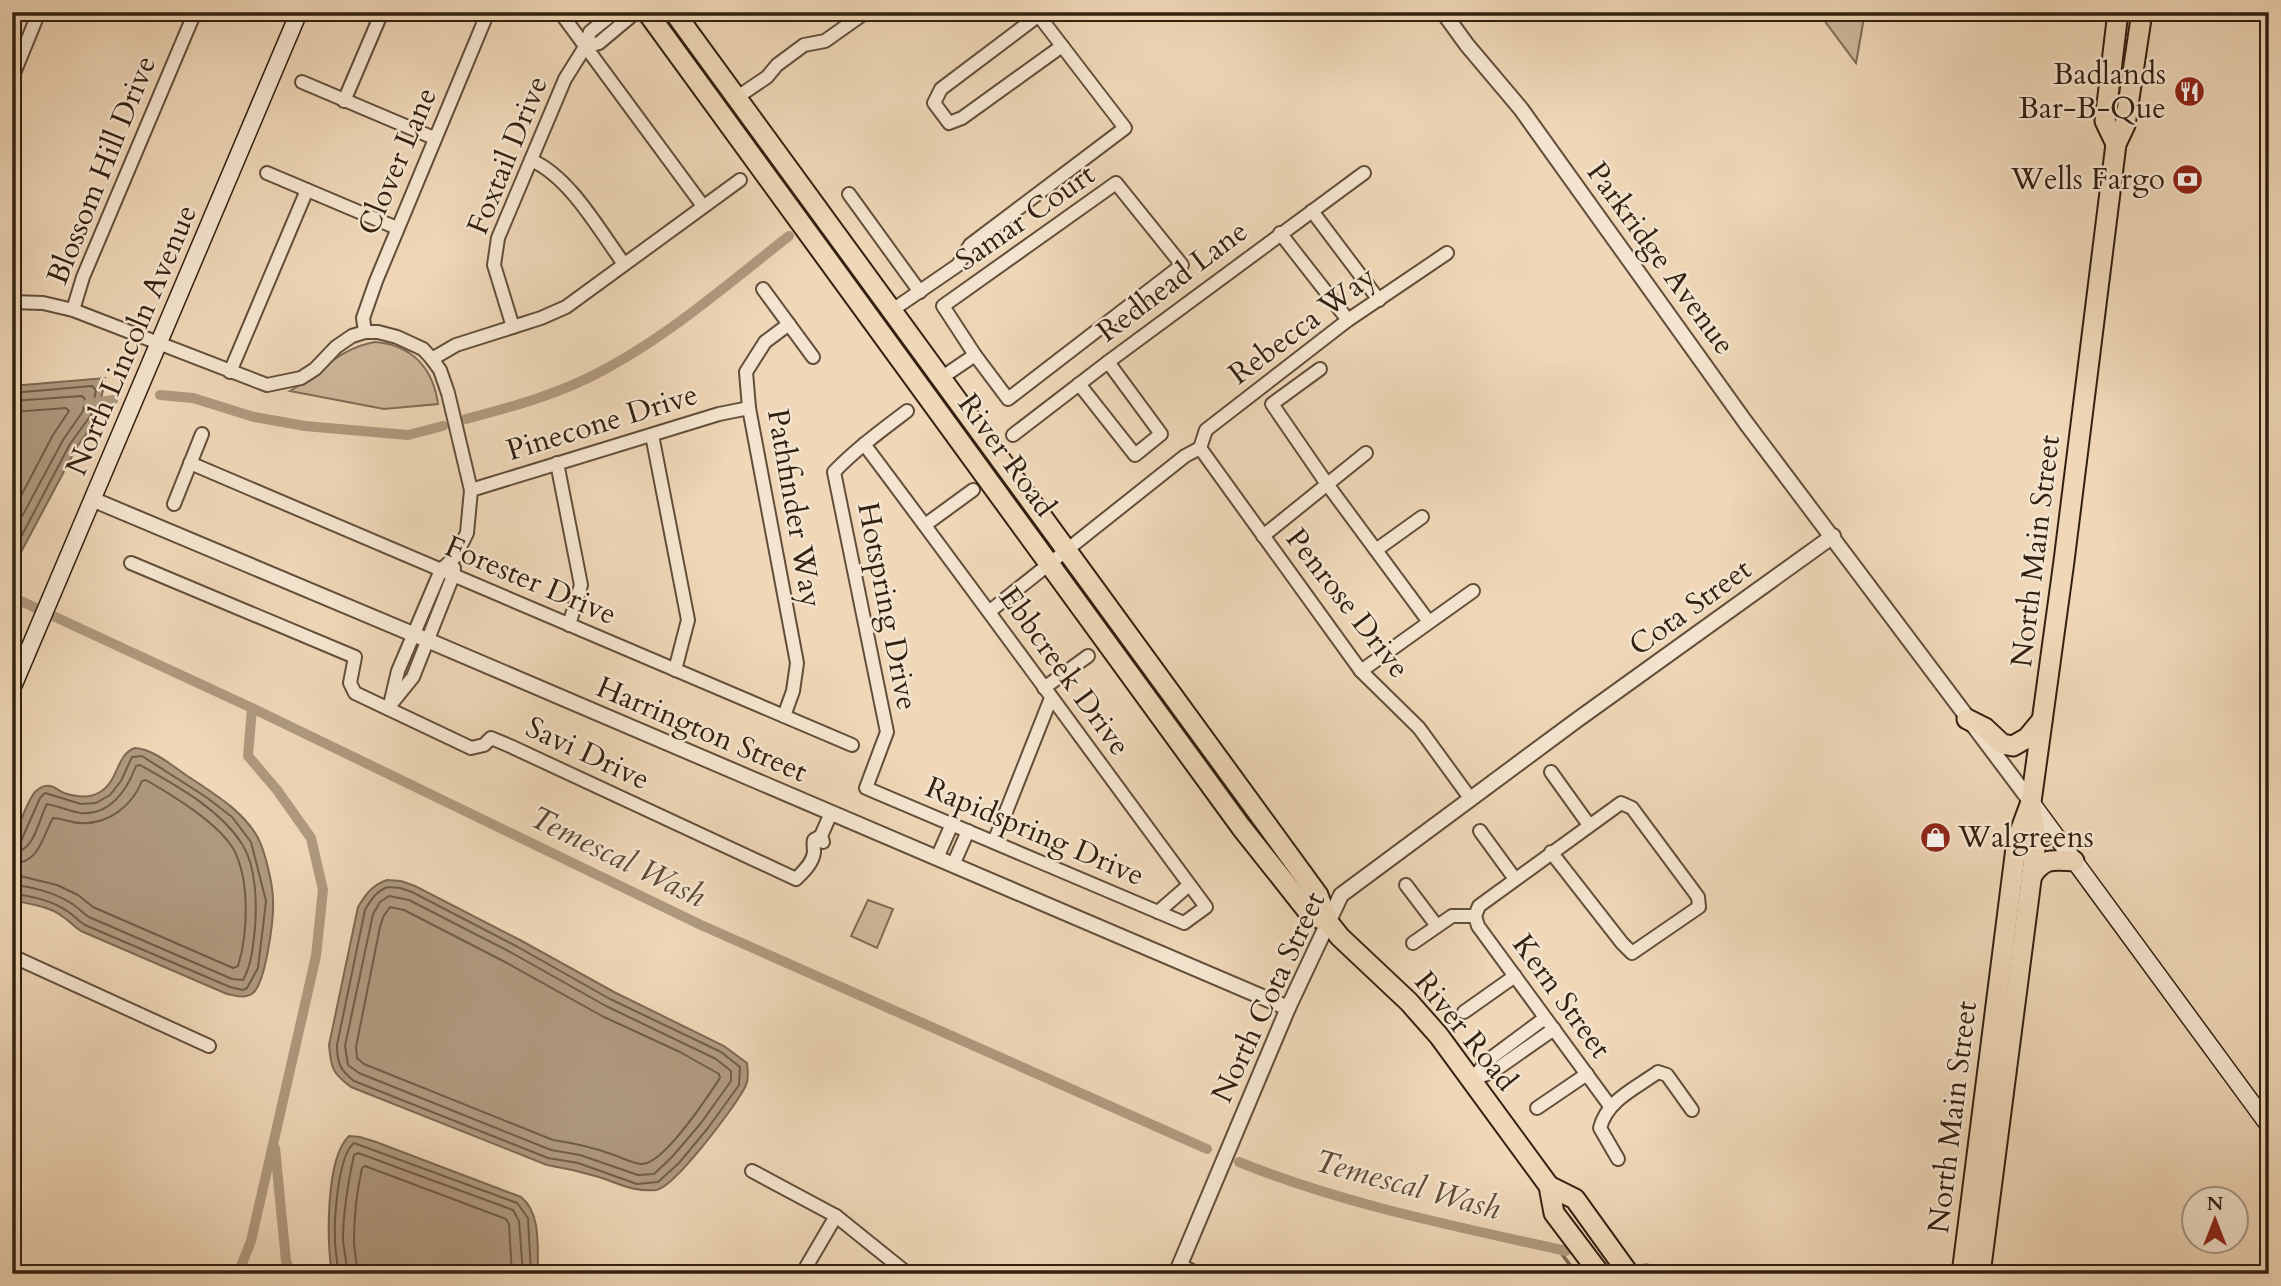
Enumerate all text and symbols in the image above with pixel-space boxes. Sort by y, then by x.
street label: Blossom Hill Drive [37,50,166,291]
place label: Badlands Bar-B-Que [2019,54,2166,129]
street label: Foxtail Drive [457,70,558,240]
restaurant icon: Badlands Bar-B-Que [2172,74,2206,108]
street label: Clover Lane [348,81,447,241]
street label: Samar Court [947,154,1104,280]
street label: Parkridge Avenue [1577,154,1744,363]
place label: Wells Fargo [2010,159,2165,200]
bank icon: Wells Fargo [2171,162,2205,196]
street label: North Lincoln Avenue [56,199,207,482]
street label: Redhead Lane [1088,211,1256,352]
street label: Rebecca Way [1220,256,1384,394]
street label: Pinecone Drive [501,374,703,471]
street label: River Road [948,385,1065,525]
street label: Pathfinder Way [757,405,832,611]
street label: North Main Street [2001,432,2070,670]
street label: Hotspring Drive [847,499,928,713]
street label: Penrose Drive [1276,520,1419,687]
street label: Forester Drive [439,526,623,635]
street label: Cota Street [1621,549,1760,666]
street label: Ebbcreek Drive [989,579,1140,764]
street label: Harrington Street [590,667,814,793]
street label: Savi Drive [519,707,656,800]
street label: Rapidspring Drive [919,767,1151,896]
water label: Temescal Wash [523,795,713,918]
place label: Walgreens [1957,817,2094,858]
shop icon: Walgreens [1918,820,1952,854]
street label: North Cota Street [1202,884,1336,1109]
street label: Kern Street [1503,926,1621,1067]
street label: River Road [1405,963,1527,1100]
street label: North Main Street [1918,998,1987,1236]
water label: Temescal Wash [1310,1139,1505,1231]
north arrow [2180,1184,2250,1254]
text: N [2207,1191,2224,1217]

